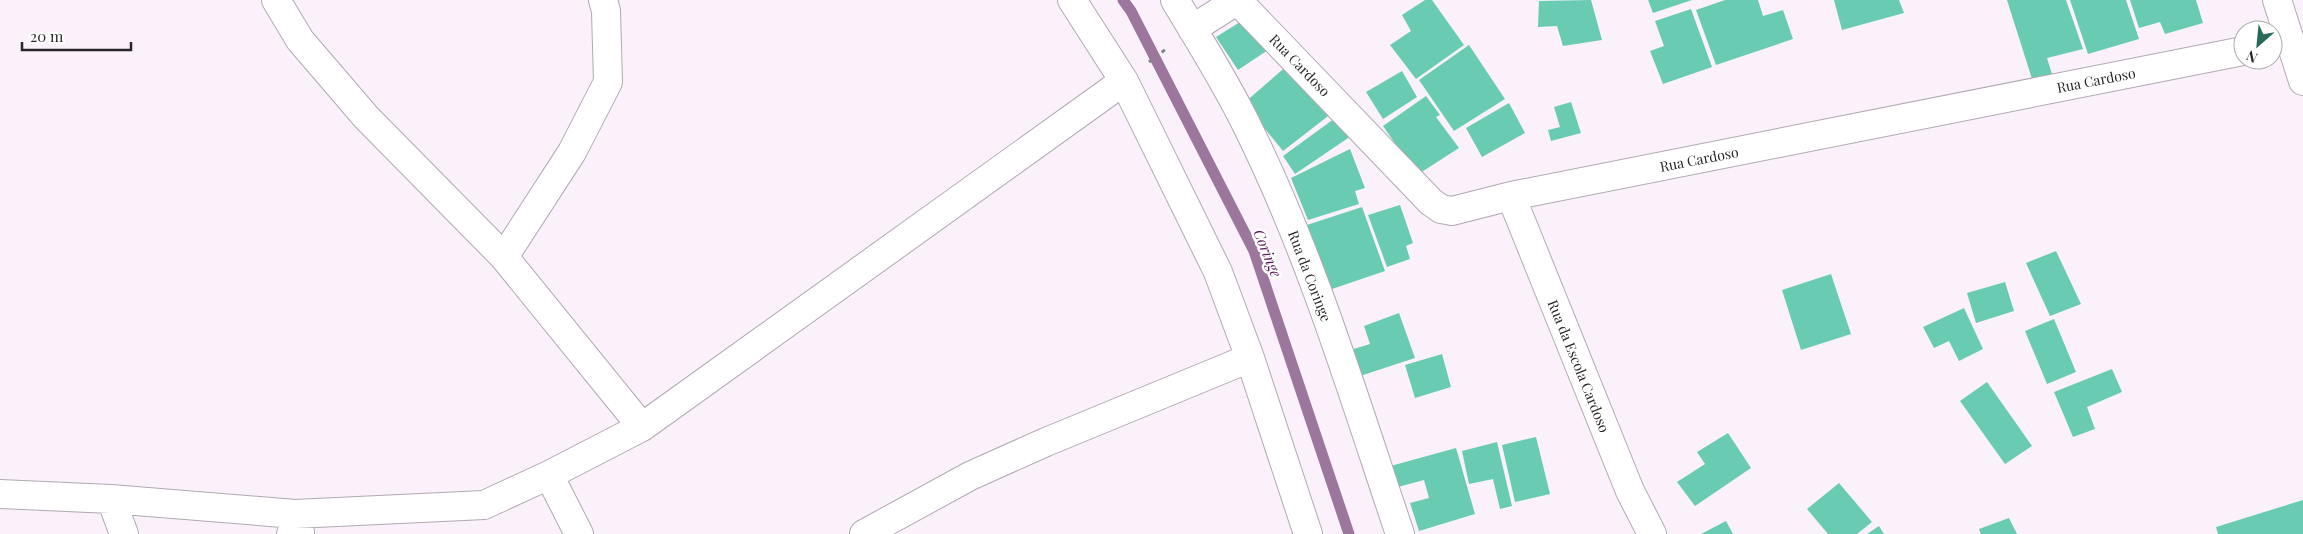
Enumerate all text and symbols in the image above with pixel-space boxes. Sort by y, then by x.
scale bar [22,20,131,52]
north arrow [2233,20,2283,70]
text: 20 m [30,26,64,46]
street label: Rua Cardoso [1265,30,1335,101]
text: N [2243,46,2261,68]
street label: Rua Cardoso [2055,63,2137,97]
street label: Rua Cardoso [1658,142,1740,176]
water label: Coringe [1249,226,1287,281]
street label: Rua da Coringe [1284,228,1336,324]
street label: Rua da Escola Cardoso [1544,297,1614,436]

